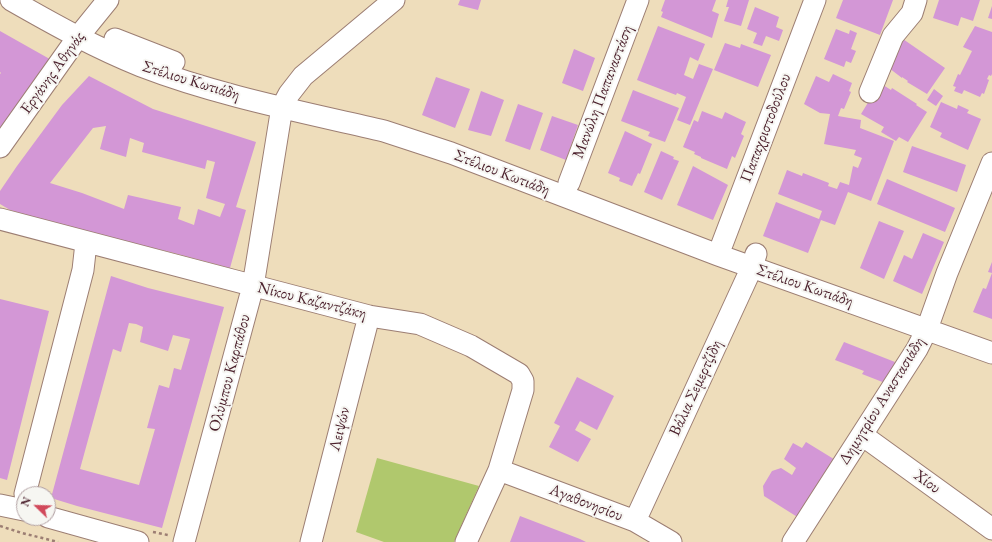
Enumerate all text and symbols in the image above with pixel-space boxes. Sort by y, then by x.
street label: Μανώλη Παπαναστάση [569,23,637,161]
street label: Εργάνης Αθηνάς [17,28,89,118]
street label: Στέλιου Κωτιάδη [140,57,242,105]
street label: Παπαχριστοδούλου [736,71,796,185]
street label: Στέλιου Κωτιάδη [451,146,553,200]
street label: Στέλιου Κωτιάδη [754,260,856,312]
street label: Νίκου Καζαντζάκη [256,278,368,324]
street label: Ολύμπου Καρπάθου [205,312,255,434]
street label: Δημητρίου Αναστασιάδη [835,334,929,468]
street label: Βάλια Σεμερτζίδη [665,337,727,439]
street label: Λειψών [325,405,355,453]
street label: Χίου [910,466,944,498]
street label: Αγαθονησίου [547,480,625,526]
north arrow [16,486,56,526]
text: N [18,495,34,509]

